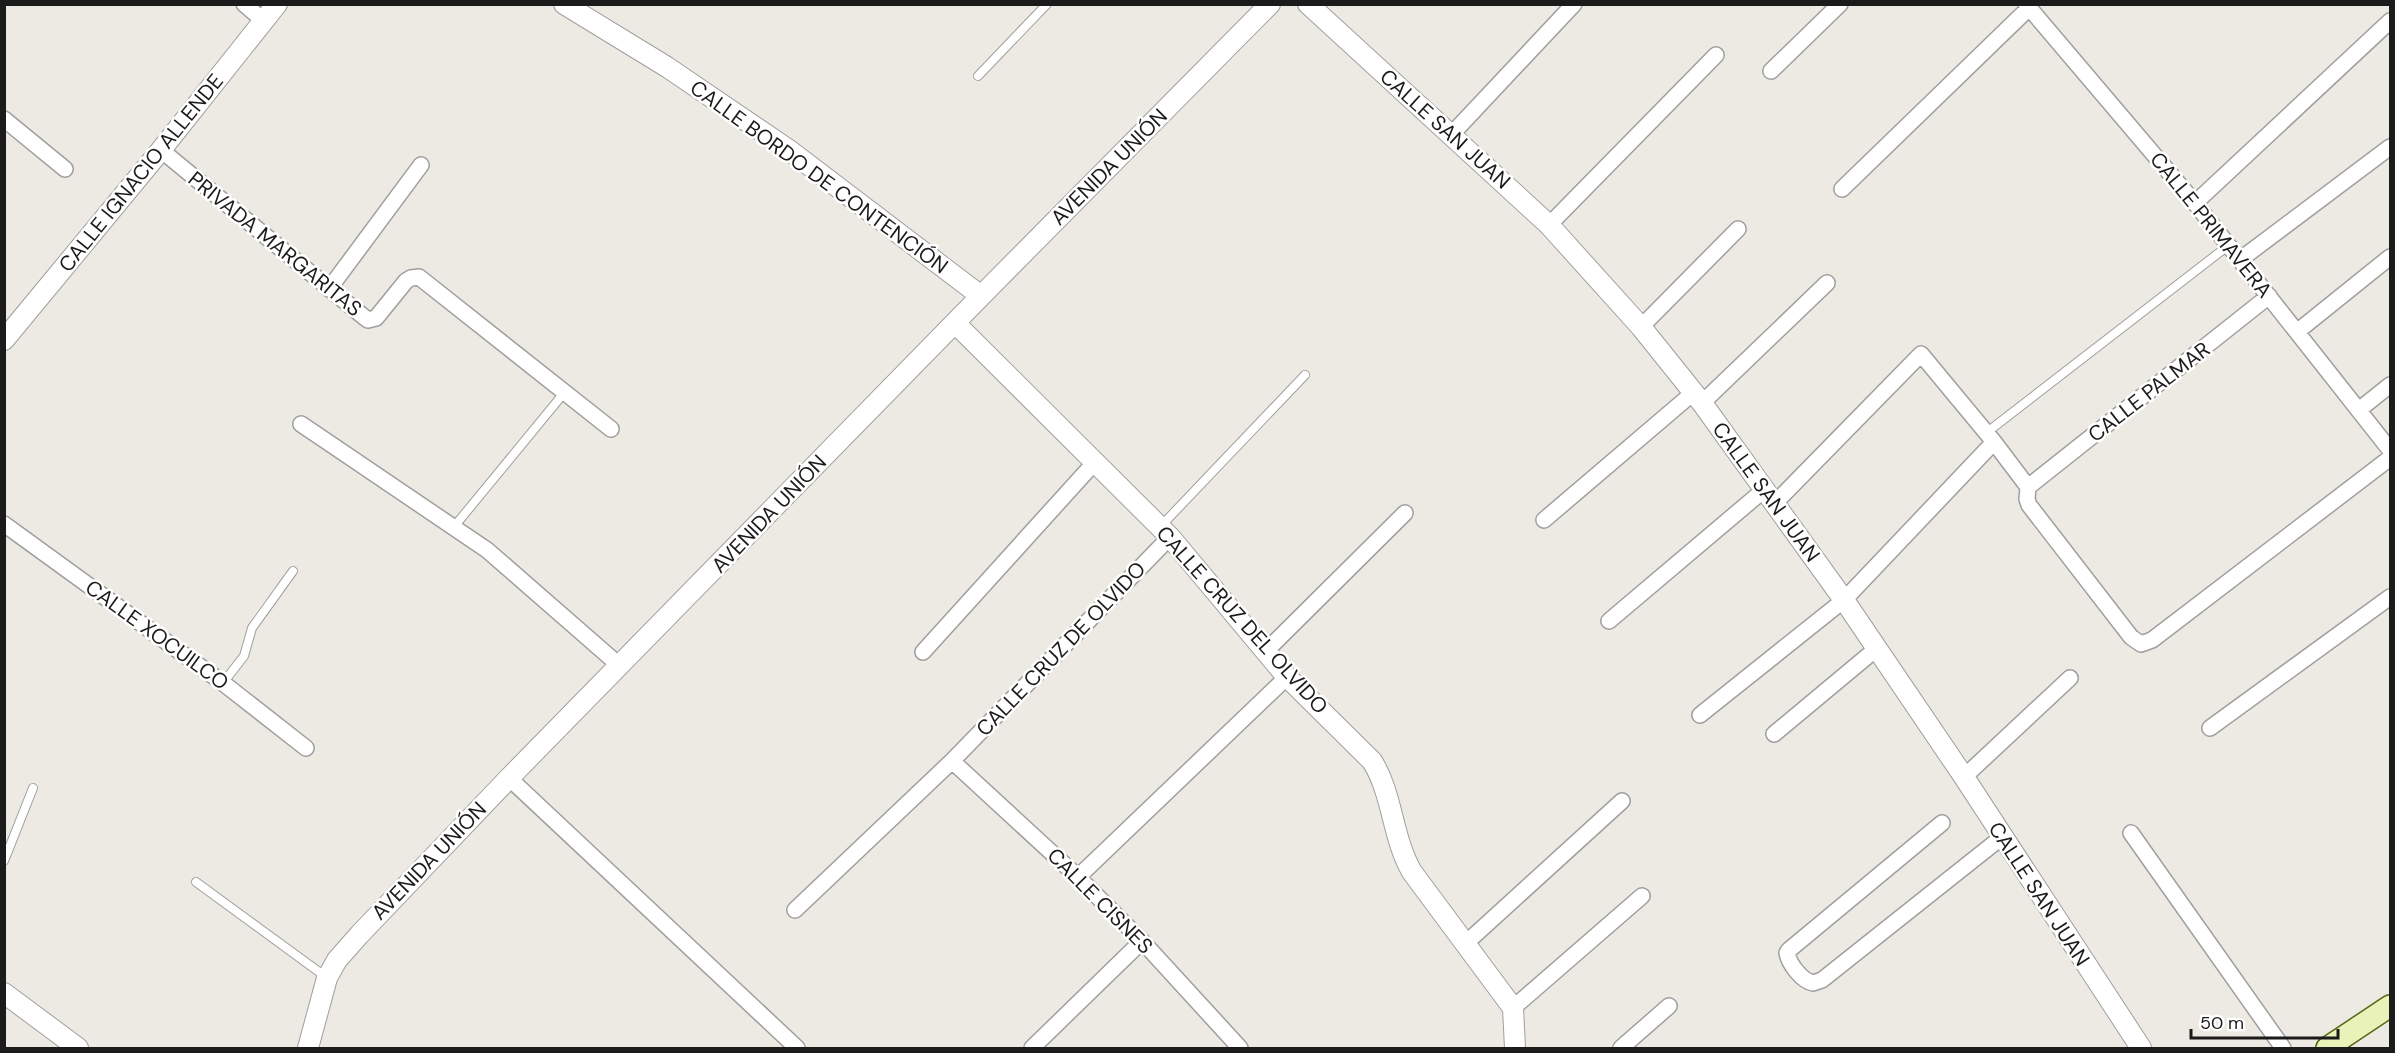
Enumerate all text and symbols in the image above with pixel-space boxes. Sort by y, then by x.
street label: CALLE SAN JUAN [1374,63,1516,195]
street label: CALLE IGNACIO ALLENDE [52,68,230,278]
street label: CALLE BORDO DE CONTENCIÓN [684,74,954,280]
street label: AVENIDA UNIÓN [1045,103,1173,231]
street label: CALLE PRIMAVERA [2144,146,2278,304]
street label: PRIVADA MARGARITAS [182,165,368,323]
street label: CALLE PALMAR [2082,336,2216,448]
street label: CALLE SAN JUAN [1706,416,1826,568]
street label: AVENIDA UNIÓN [705,449,833,579]
street label: CALLE CRUZ DEL OLVIDO [1150,520,1334,720]
street label: CALLE CRUZ DE OLVIDO [970,556,1152,742]
street label: CALLE XOCUILCO [80,573,234,697]
street label: AVENIDA UNIÓN [365,796,493,926]
street label: CALLE SAN JUAN [1982,817,2096,971]
street label: CALLE CISNES [1041,842,1159,960]
scale bar [2191,1002,2338,1040]
text: 50 m [2200,1011,2244,1035]

